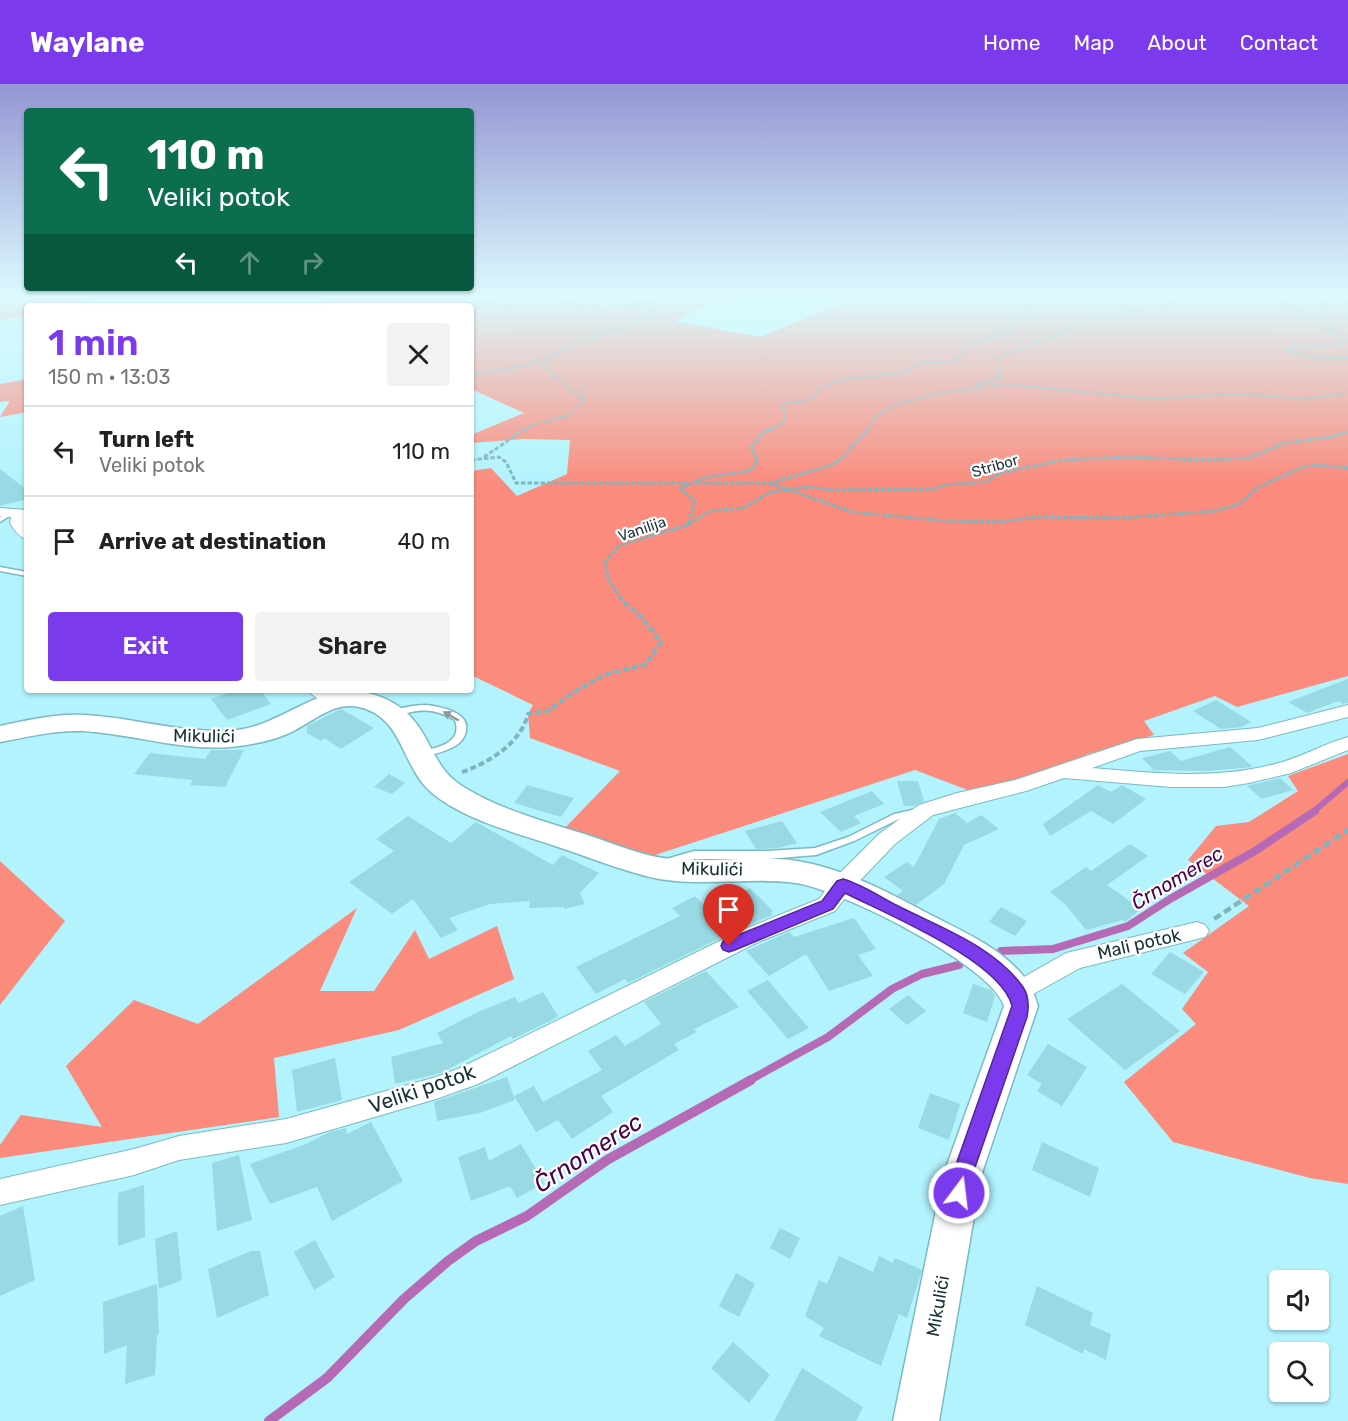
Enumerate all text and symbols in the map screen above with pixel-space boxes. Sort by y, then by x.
text: Waylane [30,26,145,59]
text: Home [983,30,1040,55]
text: Map [1073,30,1114,55]
text: About [1147,30,1207,55]
text: Contact [1240,30,1318,55]
text: 110 m [147,130,265,180]
icon: left [48,132,126,210]
text: Veliki potok [147,181,290,213]
icon: left [170,246,203,279]
icon: ahead [233,246,266,279]
icon: right [296,246,329,279]
text: 1 min [48,321,139,364]
button: close [387,323,450,386]
text: 150 m · 13:03 [48,365,171,389]
text: Turn left [99,426,194,453]
icon: left [48,435,81,468]
text: 110 m [392,438,450,465]
street label: Stribor [970,451,1021,481]
text: Veliki potok [99,453,205,477]
street label: Vanilija [616,512,668,546]
icon: arrive [48,525,81,558]
text: Arrive at destination [99,528,326,555]
text: 40 m [397,528,450,555]
button: Exit [48,612,243,681]
button: Share [255,612,450,681]
one-way arrow [442,711,459,721]
street label: Mikulići [173,724,235,748]
water label: Črnomerec [1127,841,1227,915]
street label: Mikulići [681,857,743,881]
pin [703,884,754,946]
icon: arrive [712,893,745,926]
street label: Mali potok [1095,924,1184,964]
street label: Veliki potok [365,1059,479,1118]
water label: Črnomerec [528,1108,648,1198]
position arrow [927,1161,991,1225]
map controls [1269,1270,1329,1402]
button: sound [1269,1270,1329,1330]
street label: Mikulići [922,1274,954,1338]
button: search [1269,1342,1329,1402]

